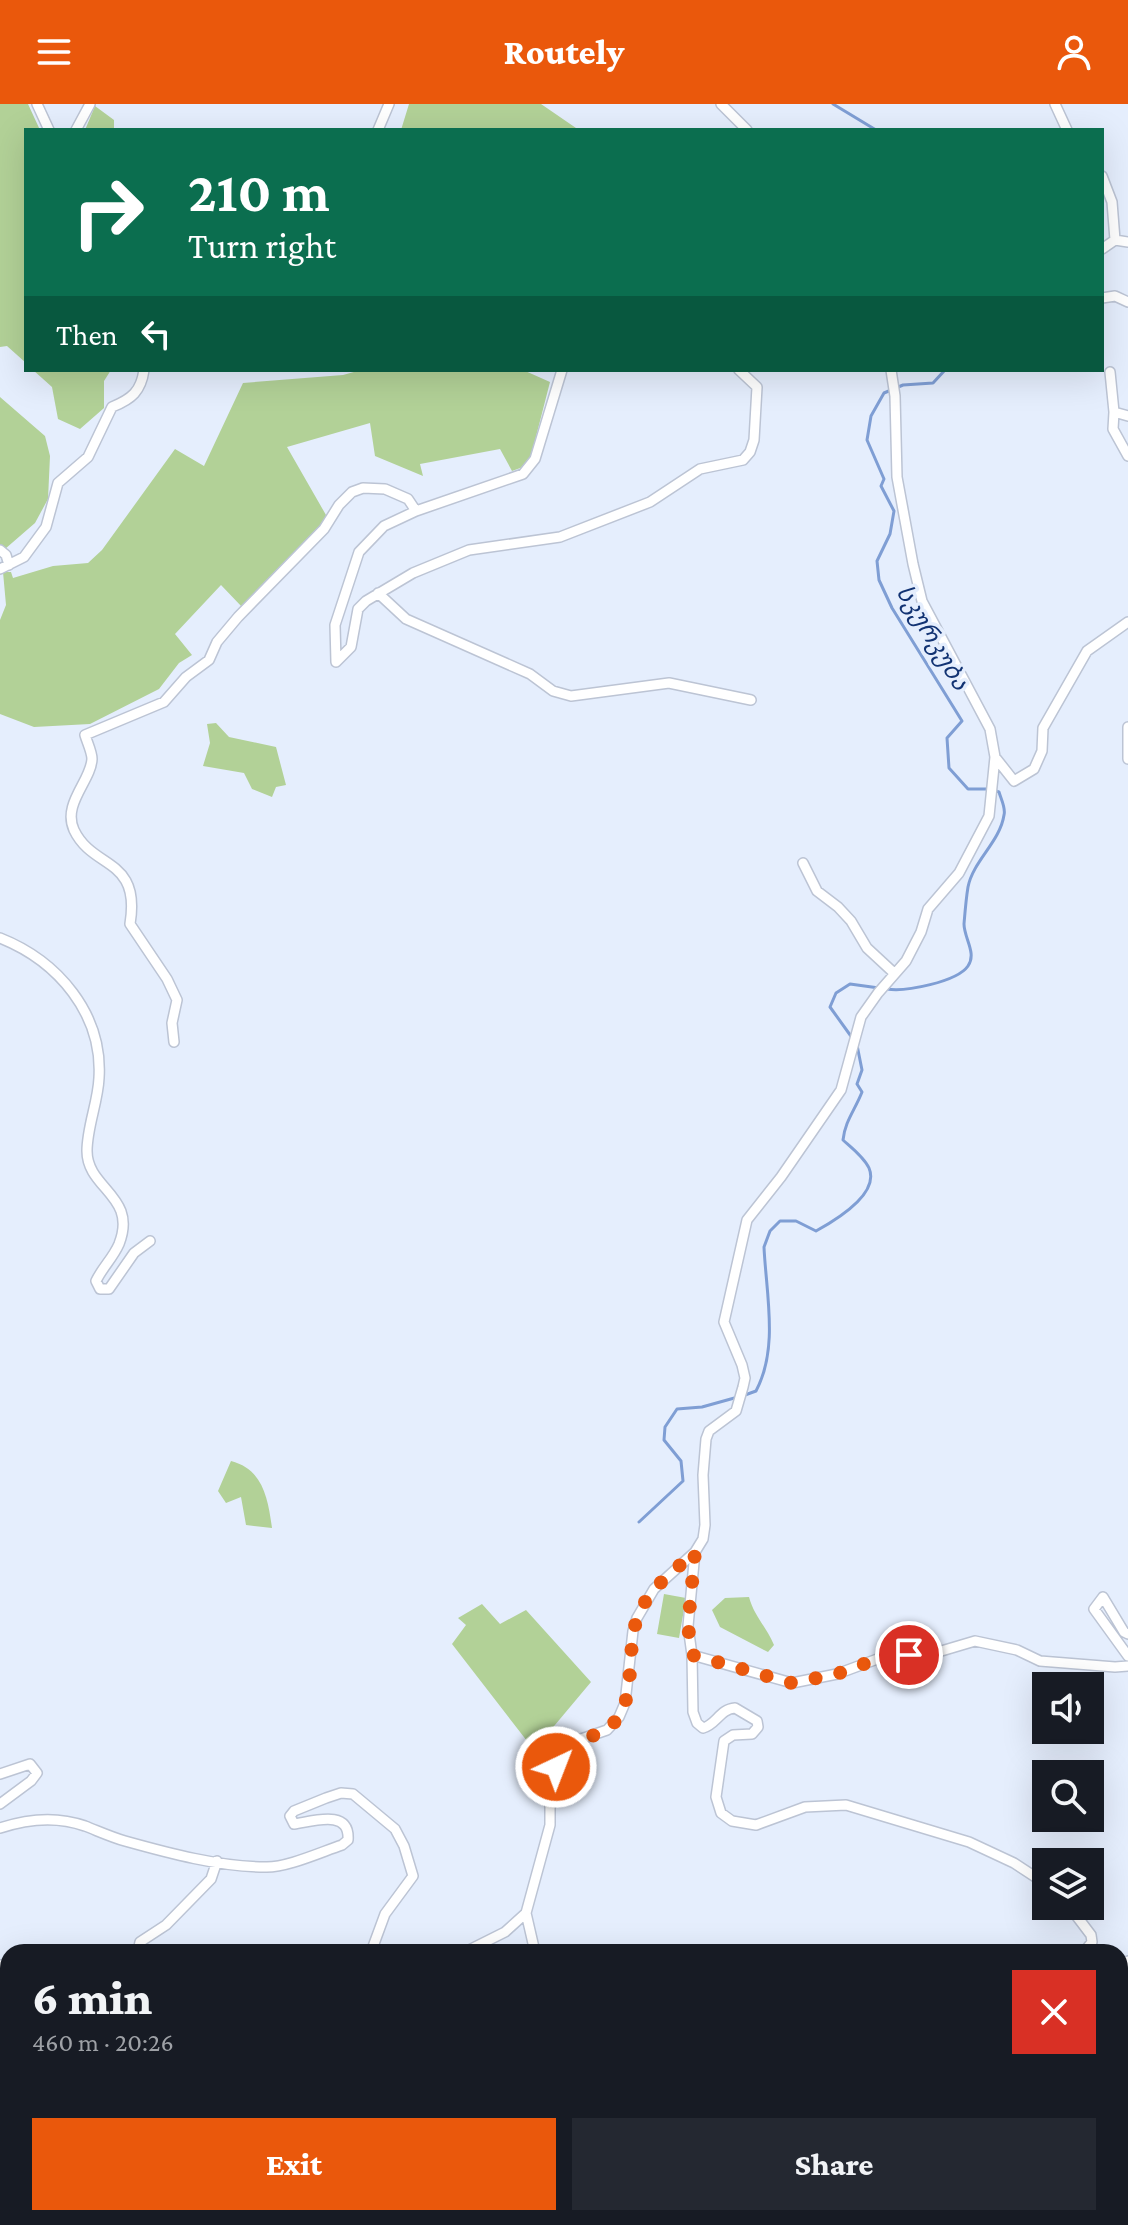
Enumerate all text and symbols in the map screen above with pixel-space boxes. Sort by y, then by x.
icon: menu [32,30,76,74]
icon: person [1052,30,1096,74]
text: Routely [504,32,624,72]
icon: right [56,160,160,264]
text: 210 m [188,161,330,223]
text: Turn right [188,226,336,266]
icon: left [134,312,178,356]
text: Then [56,318,118,351]
water label: სკურკუბა [890,580,975,696]
pin [875,1621,943,1689]
icon: arrive [887,1633,931,1677]
map controls [1032,1672,1104,1920]
button: sound [1032,1672,1104,1744]
position arrow [514,1725,598,1809]
button: search [1032,1760,1104,1832]
button: layers [1032,1848,1104,1920]
button: close [1012,1970,1096,2054]
text: 6 min [32,1971,152,2024]
text: 460 m · 20:26 [32,2028,174,2057]
button: Exit [32,2118,556,2210]
button: Share [572,2118,1096,2210]

